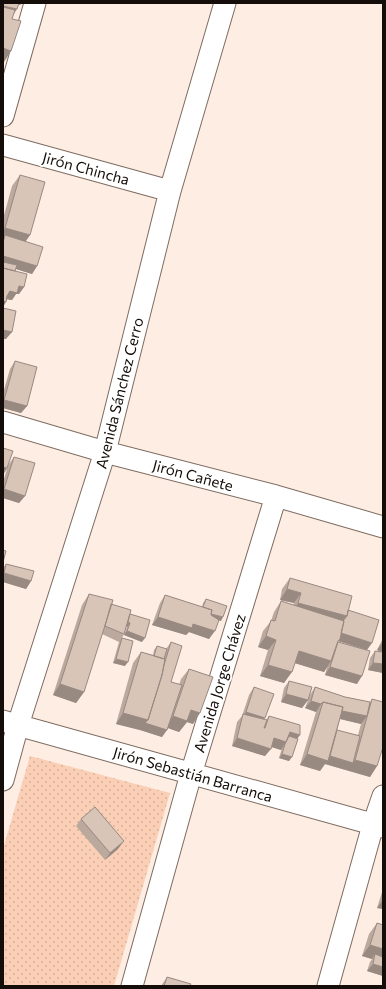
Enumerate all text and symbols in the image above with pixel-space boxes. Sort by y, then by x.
street label: Jirón Chincha [40,148,132,188]
street label: Avenida Sánchez Cerro [91,315,147,470]
street label: Jirón Cañete [151,456,235,494]
street label: Avenida Jorge Chávez [189,611,249,755]
street label: Jirón Sebastián Barranca [111,743,275,805]

